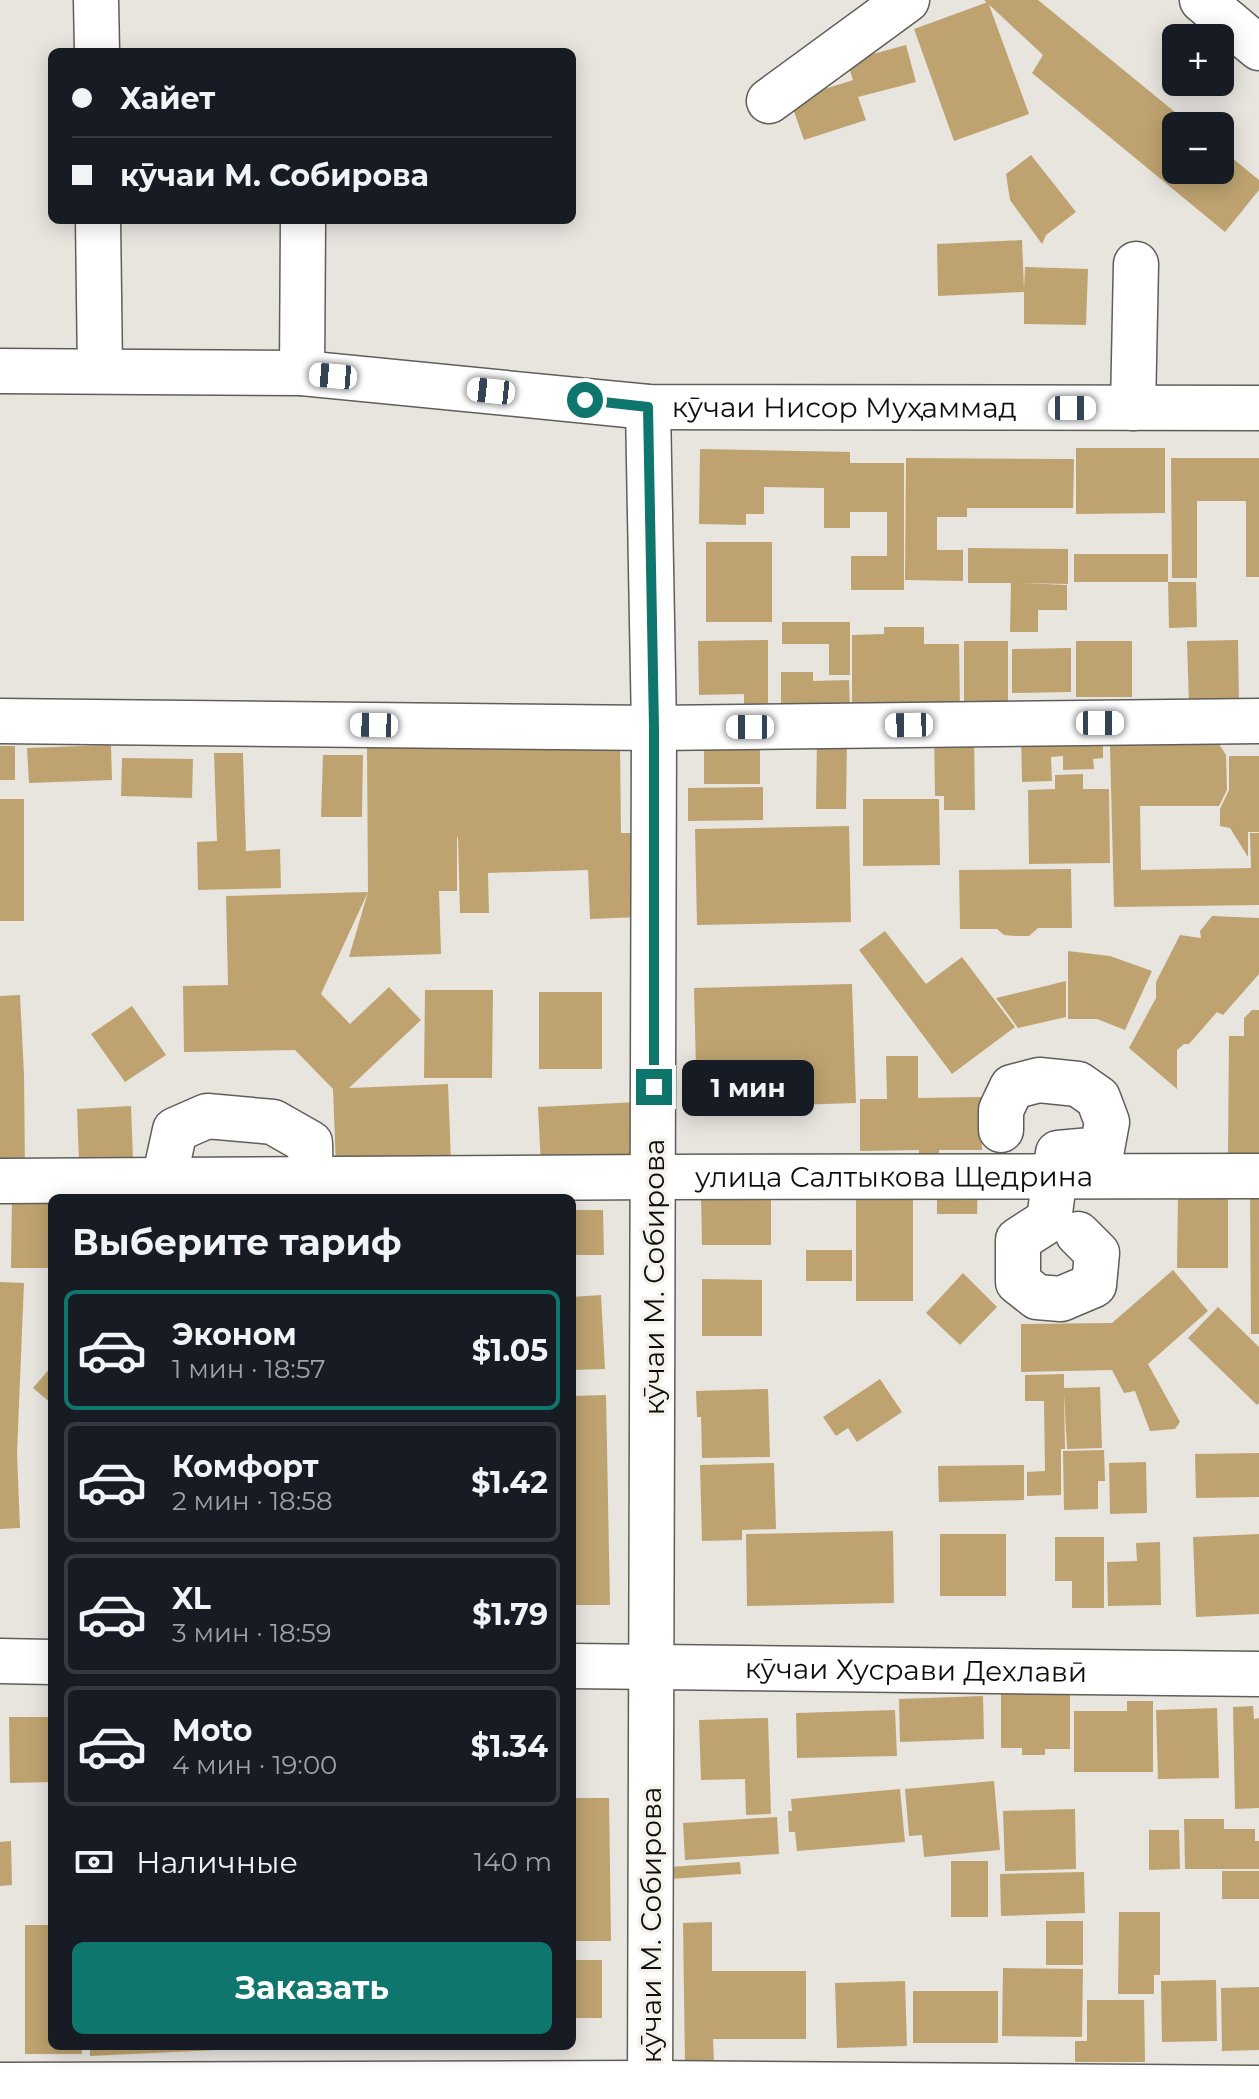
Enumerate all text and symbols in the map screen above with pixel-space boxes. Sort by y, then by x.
map controls [1162,24,1234,184]
button: + [1162,24,1234,96]
text: Хайет [120,80,215,117]
button: − [1162,112,1234,184]
text: кӯчаи М. Собирова [120,157,429,194]
car [308,362,358,390]
car [466,377,516,405]
route start [567,382,603,418]
street label: кӯчаи Нисор Муҳаммад [672,390,1017,425]
car [1048,396,1096,420]
car [1076,711,1124,735]
car [350,713,398,737]
car [885,713,933,737]
car [726,715,774,739]
callout: 1 мин [682,1059,814,1115]
route end [636,1069,672,1105]
text: 1 мин [710,1072,786,1104]
street label: кӯчаи М. Собирова [637,1139,671,1415]
street label: улица Салтыкова Щедрина [694,1159,1093,1194]
text: Выберите тариф [72,1220,402,1264]
icon: car [76,1314,148,1386]
text: Эконом [172,1316,297,1353]
text: $1.05 [472,1332,548,1369]
text: 1 мин · 18:57 [172,1353,326,1385]
icon: car [76,1446,148,1518]
text: Комфорт [172,1448,319,1485]
text: $1.42 [471,1464,548,1501]
text: 2 мин · 18:58 [172,1485,333,1517]
icon: car [76,1578,148,1650]
text: XL [172,1580,211,1617]
text: $1.79 [472,1596,548,1633]
text: 3 мин · 18:59 [172,1617,332,1649]
street label: кӯчаи Хусрави Дехлавӣ [745,1651,1087,1689]
icon: car [76,1710,148,1782]
text: Moto [172,1712,253,1749]
text: $1.34 [471,1728,548,1765]
text: 4 мин · 19:00 [172,1749,337,1781]
street label: кӯчаи М. Собирова [634,1787,668,2063]
icon: cash [72,1840,116,1884]
text: Наличные [136,1844,298,1881]
text: 140 m [474,1846,552,1878]
button: Заказать [72,1942,552,2034]

